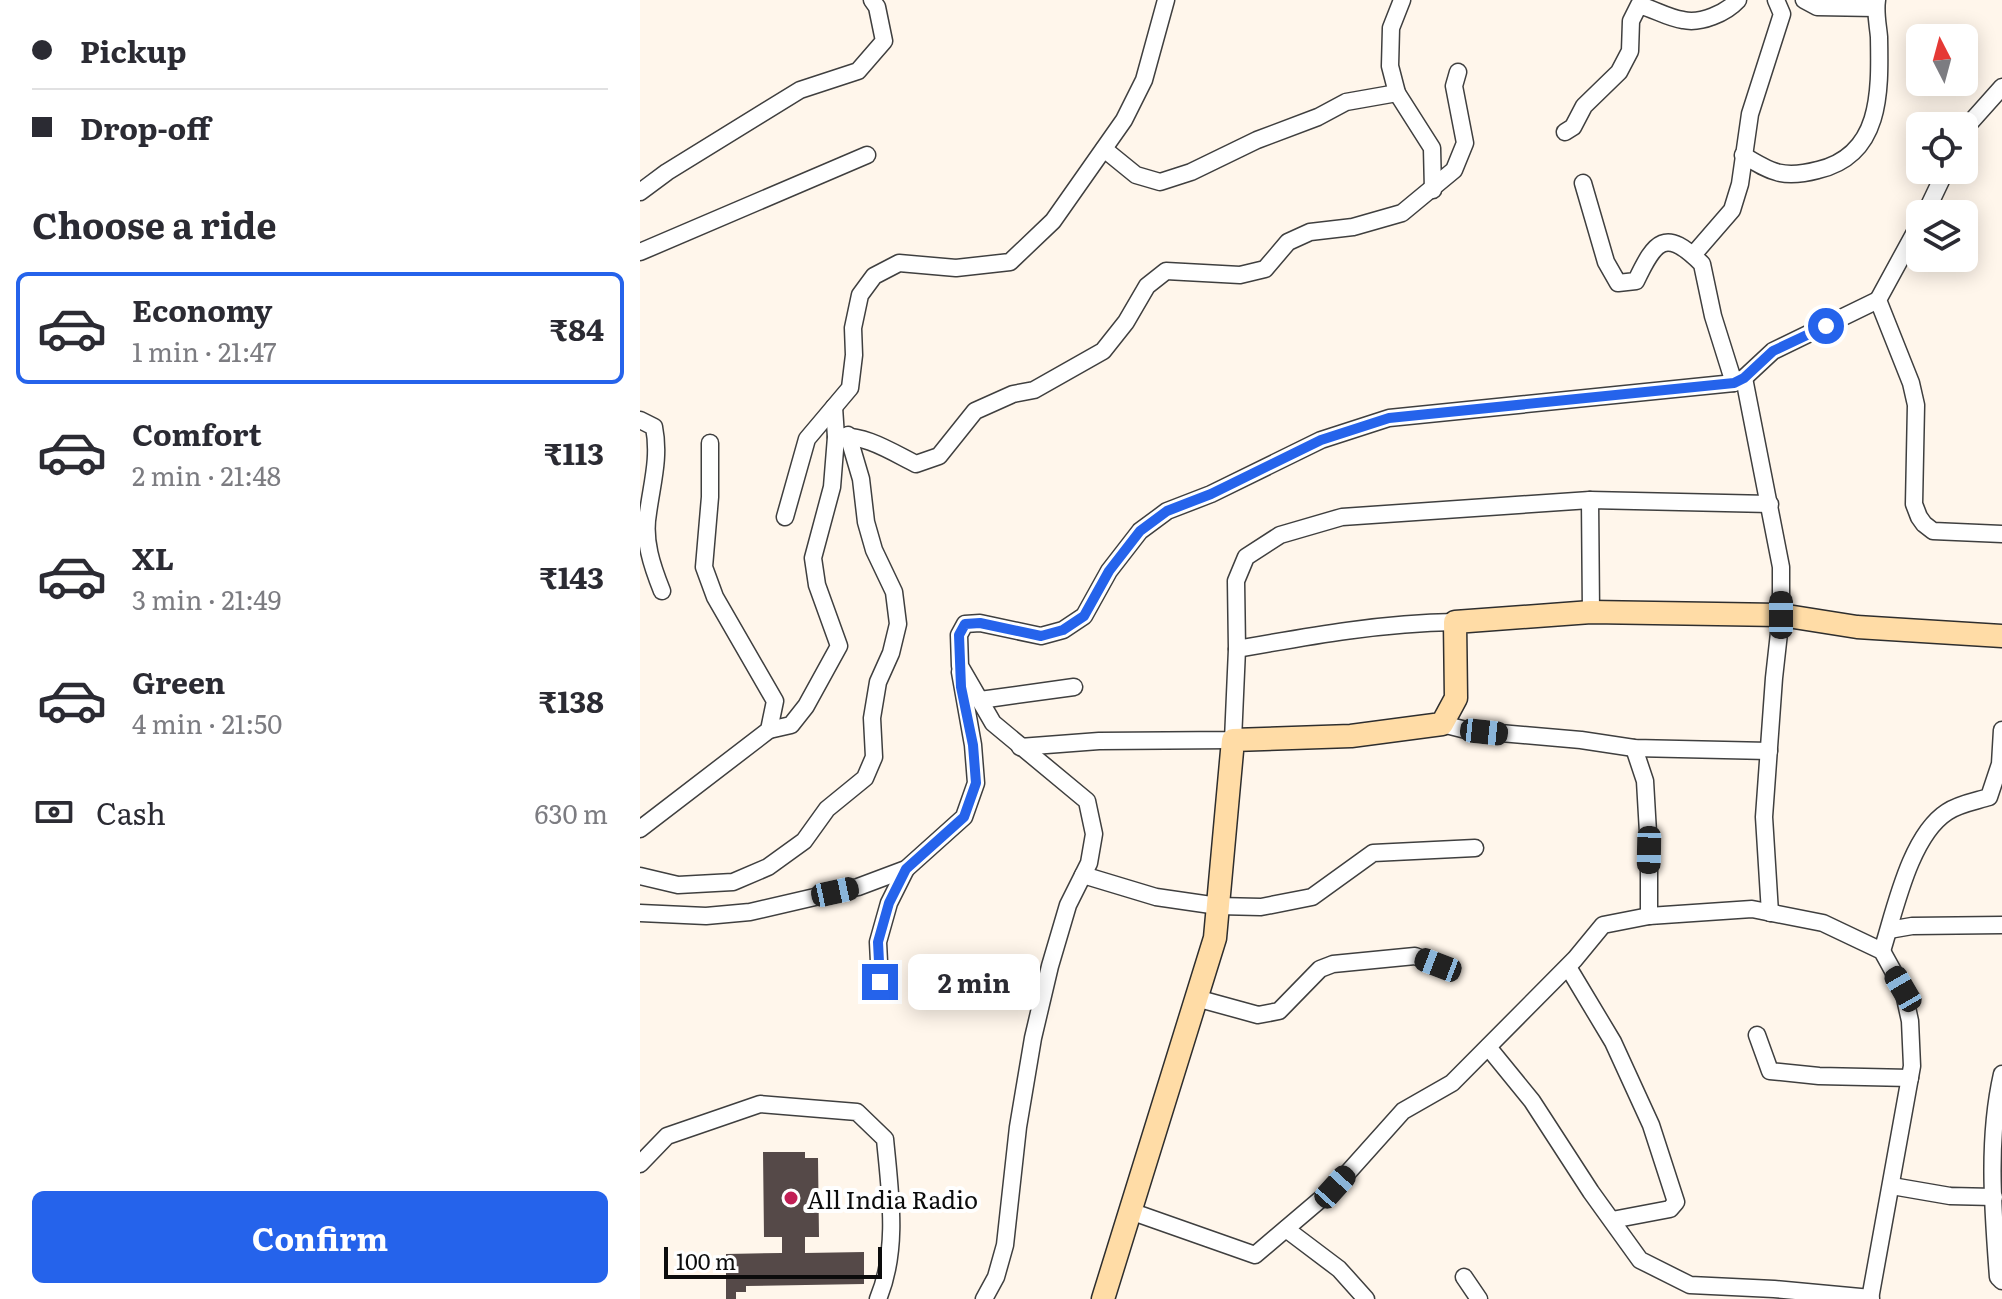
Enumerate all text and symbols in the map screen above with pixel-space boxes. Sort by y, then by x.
north arrow [1906,24,1978,96]
map controls [1906,24,1978,272]
text: Pickup [80,28,187,72]
text: Drop-off [80,105,210,149]
button: locate [1906,112,1978,184]
text: Choose a ride [32,197,277,250]
button: layers [1906,200,1978,272]
text: Economy [132,287,272,331]
icon: car [36,292,108,364]
text: ₹84 [550,306,604,350]
route start [1808,308,1844,344]
text: 1 min · 21:47 [132,331,276,370]
text: Comfort [132,411,262,455]
icon: car [36,416,108,488]
text: ₹113 [544,430,604,474]
text: 2 min · 21:48 [132,455,281,494]
text: XL [132,535,174,579]
icon: car [36,540,108,612]
text: ₹143 [539,554,604,598]
text: 3 min · 21:49 [132,579,281,618]
car [1769,591,1793,639]
text: Green [132,659,225,703]
icon: car [36,664,108,736]
text: ₹138 [539,678,604,722]
text: 4 min · 21:50 [132,703,282,742]
car [1459,718,1509,746]
icon: cash [32,790,76,834]
text: Cash [96,790,166,834]
text: 630 m [534,793,608,832]
car [1637,826,1661,874]
car [809,875,861,909]
car [1411,945,1465,985]
callout: 2 min [908,954,1040,1010]
text: 2 min [938,962,1010,1001]
car [1881,962,1925,1016]
route end [862,964,898,1000]
car [1310,1161,1360,1213]
place label: All India Radio [807,1181,978,1216]
marker: All India Radio [782,1189,800,1207]
button: Confirm [32,1191,608,1283]
scale bar [664,1243,882,1279]
text: 100 m [676,1244,736,1277]

